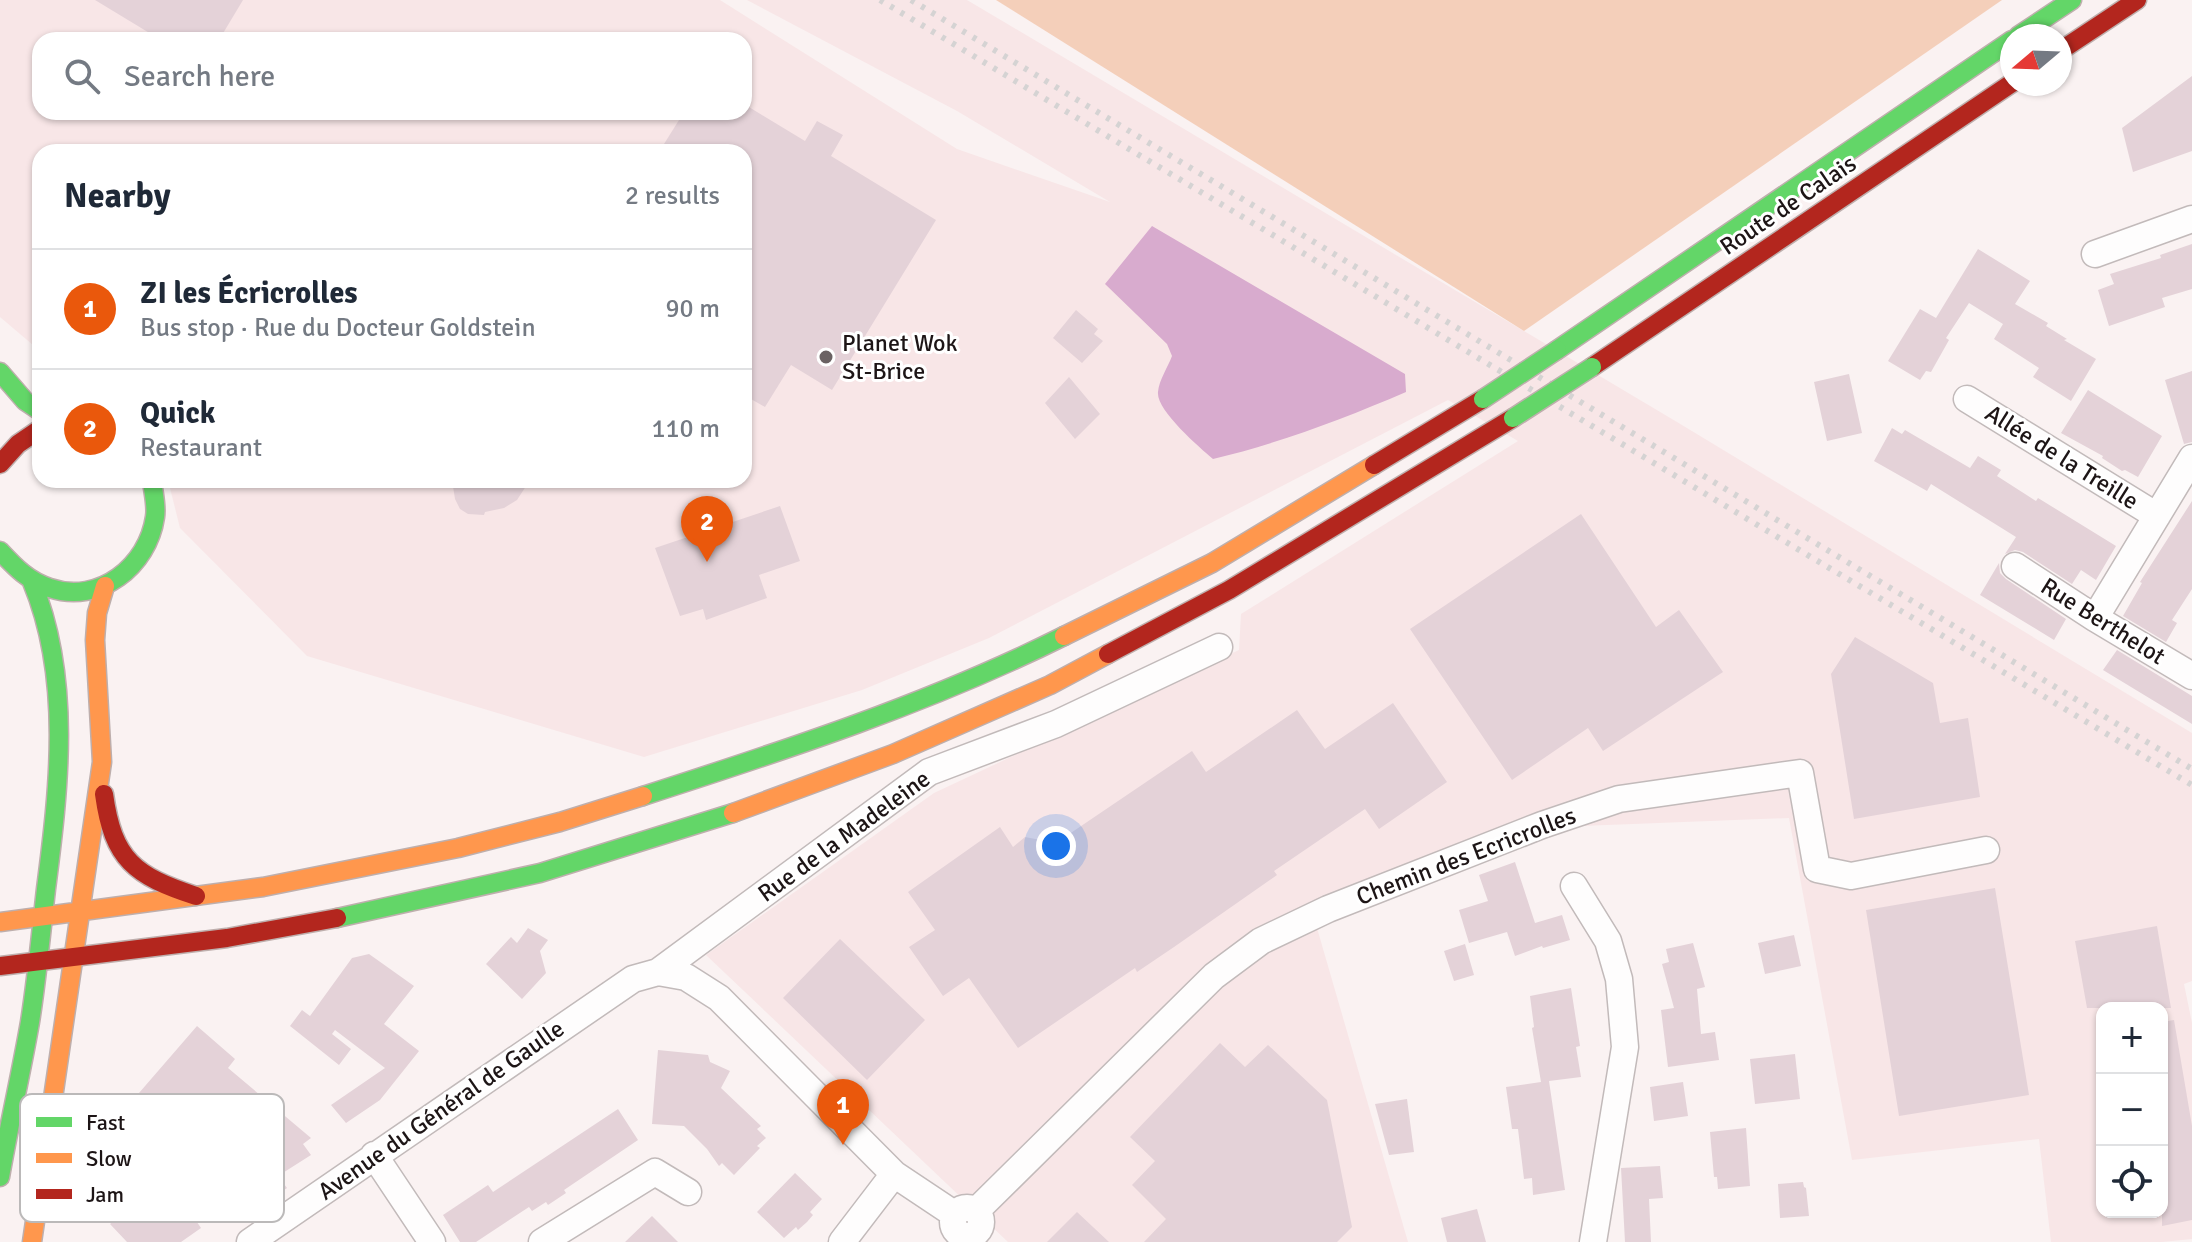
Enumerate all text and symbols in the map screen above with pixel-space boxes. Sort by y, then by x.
north arrow [2000,24,2072,96]
search box [32,32,752,120]
icon: search [60,54,104,98]
text: Search here [124,58,275,95]
street label: Route de Calais [1714,148,1862,262]
text: Nearby [64,175,171,217]
text: 2 results [625,180,720,212]
text: ZI les Écricrolles [140,275,358,312]
text: 1 [83,293,97,325]
text: 90 m [665,293,720,325]
text: Bus stop · Rue du Docteur Goldstein [140,312,536,344]
place label: Planet Wok St-Brice [842,328,958,386]
marker: Planet Wok St-Brice [817,348,835,366]
text: Quick [140,395,215,432]
street label: Allée de la Treille [1980,398,2144,516]
text: 2 [83,413,97,445]
text: 110 m [651,413,720,445]
text: Restaurant [140,432,262,464]
pin: 2 [681,496,733,562]
street label: Rue Berthelot [2035,571,2171,671]
street label: Rue de la Madeleine [752,763,936,909]
street label: Chemin des Ecricrolles [1352,800,1580,912]
your location [1036,826,1076,866]
map controls [2096,1002,2168,1218]
button: + [2096,1002,2168,1074]
street label: Avenue du Général de Gaulle [312,1014,570,1206]
button: − [2096,1074,2168,1146]
pin: 1 [817,1079,869,1145]
legend [20,1094,284,1222]
text: Fast [86,1109,126,1136]
text: Slow [86,1145,132,1172]
button: locate [2096,1146,2168,1218]
text: Jam [86,1181,124,1208]

